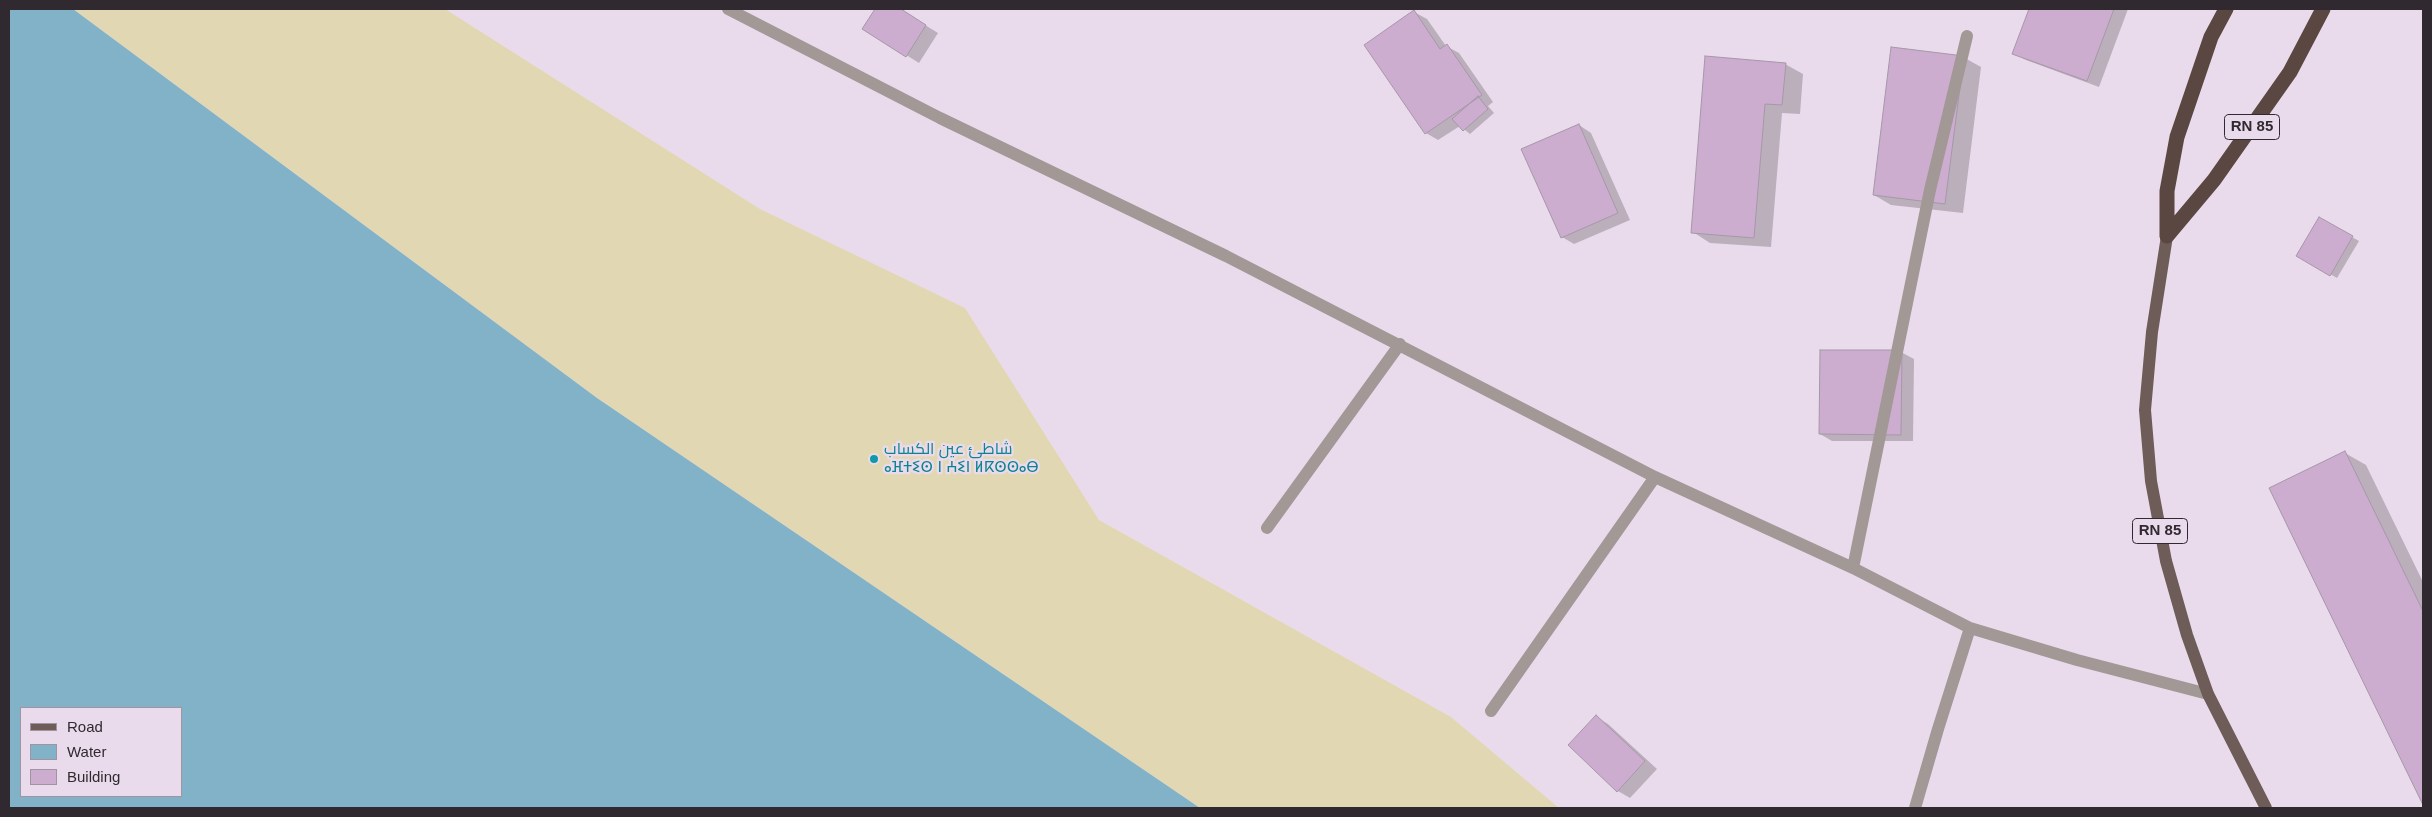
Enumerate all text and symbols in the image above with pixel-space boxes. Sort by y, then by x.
road number: RN 85 [2224,114,2280,140]
place label: شاطئ عين الكساب ⴰⴼⵜⵉⵙ ⵏ ⵄⵉⵏ ⵍⴽⵙⵙⴰⴱ [884,440,1039,478]
marker: شاطئ عين الكساب ⴰⴼⵜⵉⵙ ⵏ ⵄⵉⵏ ⵍⴽⵙⵙⴰⴱ [868,453,880,465]
road number: RN 85 [2132,518,2188,544]
legend [20,707,182,797]
text: Road [67,718,103,735]
text: Water [67,743,106,760]
text: Building [67,768,120,785]

